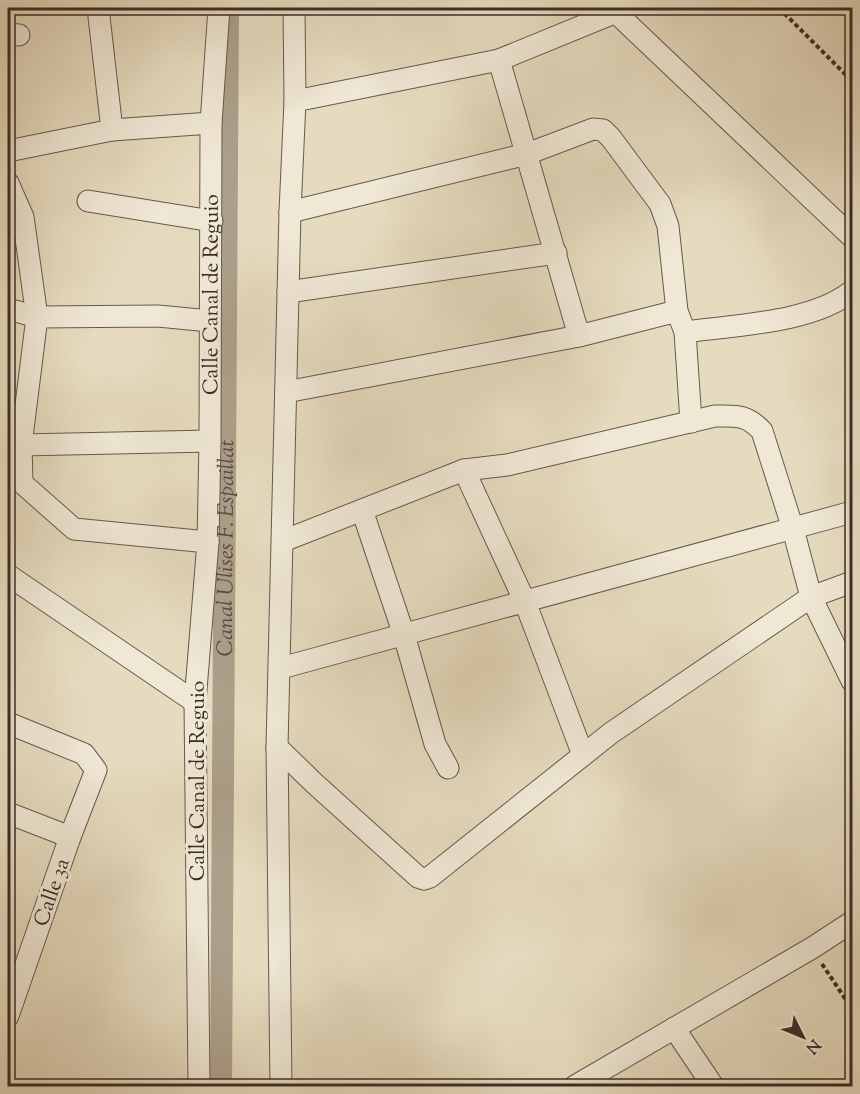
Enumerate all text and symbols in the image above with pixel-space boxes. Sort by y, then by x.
street label: Calle Canal de Reguio [197,194,228,395]
water label: Canal Ulises F. Espaillat [211,439,244,656]
street label: Calle Canal de Reguio [184,681,214,881]
street label: Calle 3a [27,854,79,931]
north arrow [773,1007,833,1067]
text: N [799,1033,825,1058]

